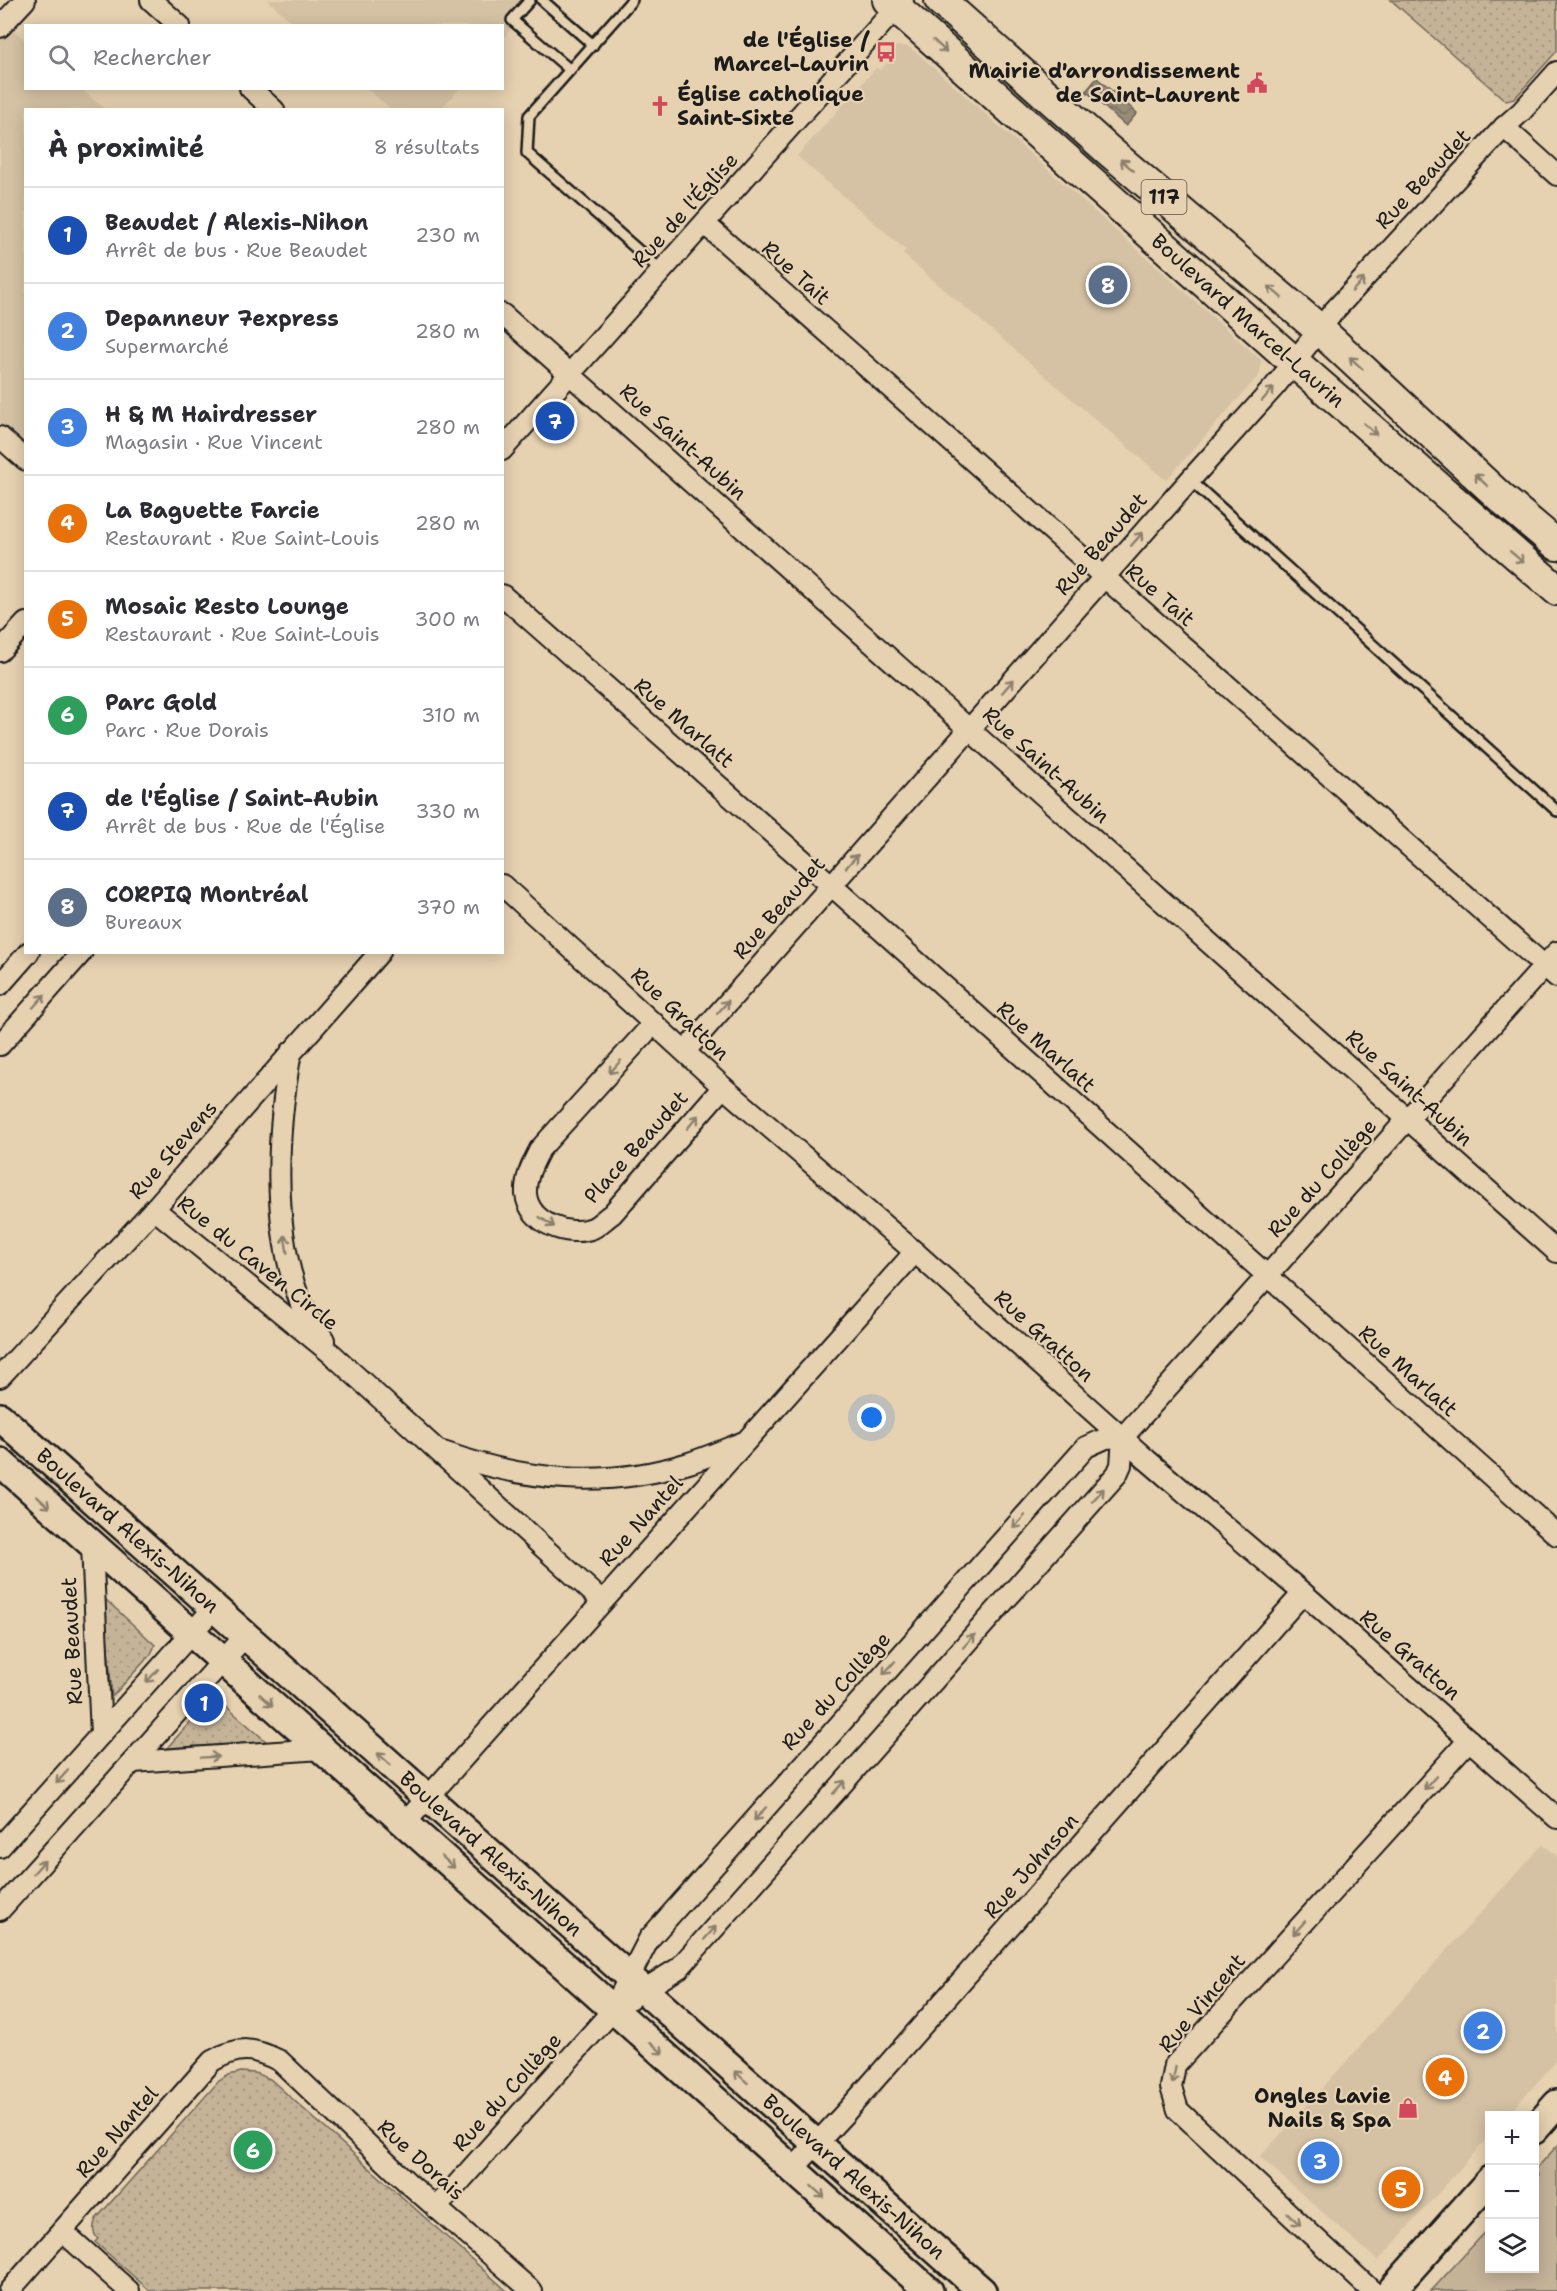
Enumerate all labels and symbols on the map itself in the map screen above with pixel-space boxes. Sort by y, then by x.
place label: de l'Église / Marcel-Laurin [713,25,870,78]
one-way arrow [932,39,947,53]
bus stop icon: de l'Église / Marcel-Laurin [874,40,898,64]
place label: Mairie d'arrondissement de Saint-Laurent [969,57,1240,109]
public building icon: Mairie d'arrondissement de Saint-Laurent [1245,71,1269,95]
place label: Église catholique Saint-Sixte [677,79,864,132]
church icon: Église catholique Saint-Sixte [648,94,672,118]
street label: Rue Beaudet [1369,123,1477,235]
street label: Rue de l'Église [625,146,744,274]
one-way arrow [1119,159,1135,172]
road number: 117 [1142,180,1186,214]
street label: Boulevard Marcel-Laurin [1145,227,1351,414]
street label: Rue Tait [756,235,836,311]
pin: 8 [1088,262,1128,308]
one-way arrow [1351,278,1365,293]
one-way arrow [1267,285,1283,298]
one-way arrow [1349,356,1364,370]
street label: Rue Saint-Aubin [613,377,753,507]
one-way arrow [1260,387,1275,402]
pin: 7 [536,398,574,444]
one-way arrow [1362,422,1377,436]
one-way arrow [1473,472,1488,487]
street label: Rue Beaudet [1049,487,1153,601]
one-way arrow [1130,532,1144,547]
one-way arrow [1509,551,1525,564]
street label: Rue Tait [1119,557,1201,633]
street label: Rue Marlatt [628,672,740,774]
one-way arrow [1001,679,1015,694]
street label: Rue Saint-Aubin [976,700,1116,830]
street label: Rue Beaudet [727,851,831,965]
one-way arrow [845,853,859,868]
street label: Rue Gratton [625,961,735,1067]
one-way arrow [32,994,46,1009]
street label: Rue Marlatt [990,995,1102,1099]
one-way arrow [716,1000,730,1015]
street label: Rue Saint-Aubin [1339,1023,1479,1153]
one-way arrow [608,1059,622,1074]
street label: Place Beaudet [578,1084,694,1210]
street label: Rue Stevens [122,1095,224,1205]
street label: Rue du Collège [1261,1113,1383,1243]
one-way arrow [686,1115,700,1130]
street label: Rue du Caven Circle [171,1189,345,1337]
one-way arrow [538,1215,555,1228]
one-way arrow [281,1235,292,1255]
street label: Rue Gratton [988,1284,1100,1388]
street label: Rue Marlatt [1352,1319,1464,1423]
your location [857,1403,886,1432]
street label: Boulevard Alexis-Nihon [30,1442,225,1620]
street label: Rue Nantel [593,1469,690,1572]
one-way arrow [1091,1488,1105,1503]
one-way arrow [36,1495,51,1509]
one-way arrow [1012,1514,1026,1529]
street label: Rue Beaudet [55,1577,89,1705]
street label: Rue Gratton [1354,1603,1466,1707]
street label: Rue du Collège [775,1626,897,1756]
one-way arrow [962,1634,976,1649]
one-way arrow [882,1660,896,1675]
one-way arrow [145,1669,159,1684]
pin: 1 [184,1680,224,1726]
one-way arrow [258,1693,273,1707]
one-way arrow [200,1751,220,1762]
one-way arrow [377,1752,392,1766]
street label: Boulevard Alexis-Nihon [393,1765,588,1943]
one-way arrow [55,1770,69,1785]
one-way arrow [1423,1775,1437,1790]
one-way arrow [832,1780,846,1795]
one-way arrow [753,1806,767,1821]
street label: Rue Johnson [977,1807,1085,1925]
one-way arrow [440,1855,455,1869]
one-way arrow [32,1860,46,1875]
one-way arrow [1292,1920,1306,1935]
one-way arrow [703,1926,717,1941]
street label: Rue Vincent [1152,1947,1252,2059]
pin: 2 [1464,2008,1502,2054]
street label: Rue du Collège [446,2027,568,2157]
one-way arrow [649,2041,664,2055]
pin: 4 [1426,2054,1464,2100]
one-way arrow [1168,2065,1179,2085]
one-way arrow [734,2070,749,2084]
street label: Rue Nantel [69,2080,165,2184]
place label: Ongles Lavie Nails & Spa [1254,2082,1392,2134]
street label: Boulevard Alexis-Nihon [756,2088,951,2266]
shop icon: Ongles Lavie Nails & Spa [1396,2096,1420,2120]
street label: Rue Dorais [371,2113,471,2207]
pin: 6 [234,2128,272,2172]
pin: 3 [1300,2138,1340,2184]
pin: 5 [1382,2166,1420,2212]
one-way arrow [810,2185,825,2199]
one-way arrow [1286,2212,1301,2226]

